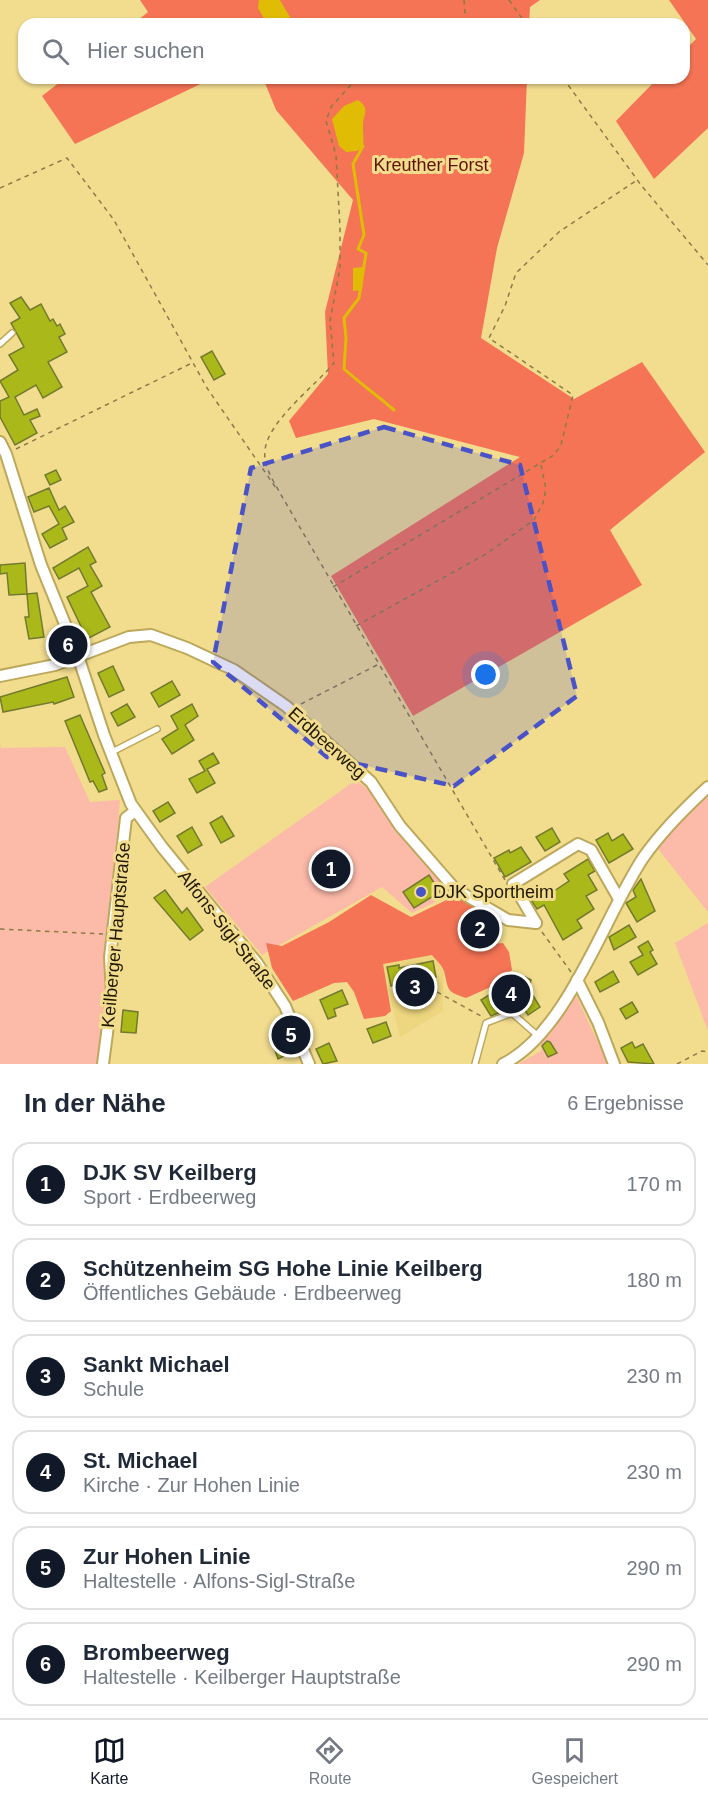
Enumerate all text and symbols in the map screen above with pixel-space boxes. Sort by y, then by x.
search box [18,18,690,84]
icon: search [39,35,72,68]
text: Hier suchen [87,38,204,63]
park label: Kreuther Forst [373,155,489,175]
pin: 6 [48,622,88,668]
your location [471,660,500,689]
street label: Erdbeerweg [284,703,370,783]
street label: Keilberger Hauptstraße [98,841,134,1029]
pin: 1 [312,846,350,892]
street label: Alfons-Sigl-Straße [174,866,280,994]
place label: DJK Sportheim [433,882,554,902]
marker: DJK Sportheim [414,885,428,899]
pin: 2 [460,906,500,952]
pin: 3 [396,964,434,1010]
pin: 4 [492,972,530,1016]
pin: 5 [272,1012,310,1058]
text: In der Nähe [24,1088,166,1118]
text: 6 Ergebnisse [567,1092,684,1114]
text: DJK SV Keilberg [83,1160,257,1185]
text: 1 [40,1173,51,1195]
text: 170 m [626,1173,682,1195]
text: Sport · Erdbeerweg [83,1186,256,1208]
text: Schützenheim SG Hohe Linie Keilberg [83,1256,483,1281]
text: 2 [40,1269,51,1291]
text: 180 m [626,1269,682,1291]
text: Öffentliches Gebäude · Erdbeerweg [83,1282,402,1304]
text: Sankt Michael [83,1352,230,1377]
text: 3 [40,1365,51,1387]
text: 230 m [626,1365,682,1387]
text: Schule [83,1378,144,1400]
text: St. Michael [83,1448,198,1473]
text: 4 [40,1461,51,1483]
text: 230 m [626,1461,682,1483]
text: Kirche · Zur Hohen Linie [83,1474,300,1496]
text: Zur Hohen Linie [83,1544,250,1569]
text: 5 [40,1557,51,1579]
text: 290 m [626,1557,682,1579]
text: Haltestelle · Alfons-Sigl-Straße [83,1570,355,1592]
text: Brombeerweg [83,1640,230,1665]
text: 6 [40,1653,51,1675]
text: 290 m [626,1653,682,1675]
text: Haltestelle · Keilberger Hauptstraße [83,1666,401,1688]
tab: Karte [90,1734,128,1788]
tab: Route [309,1734,351,1788]
tab: Gespeichert [532,1734,618,1788]

